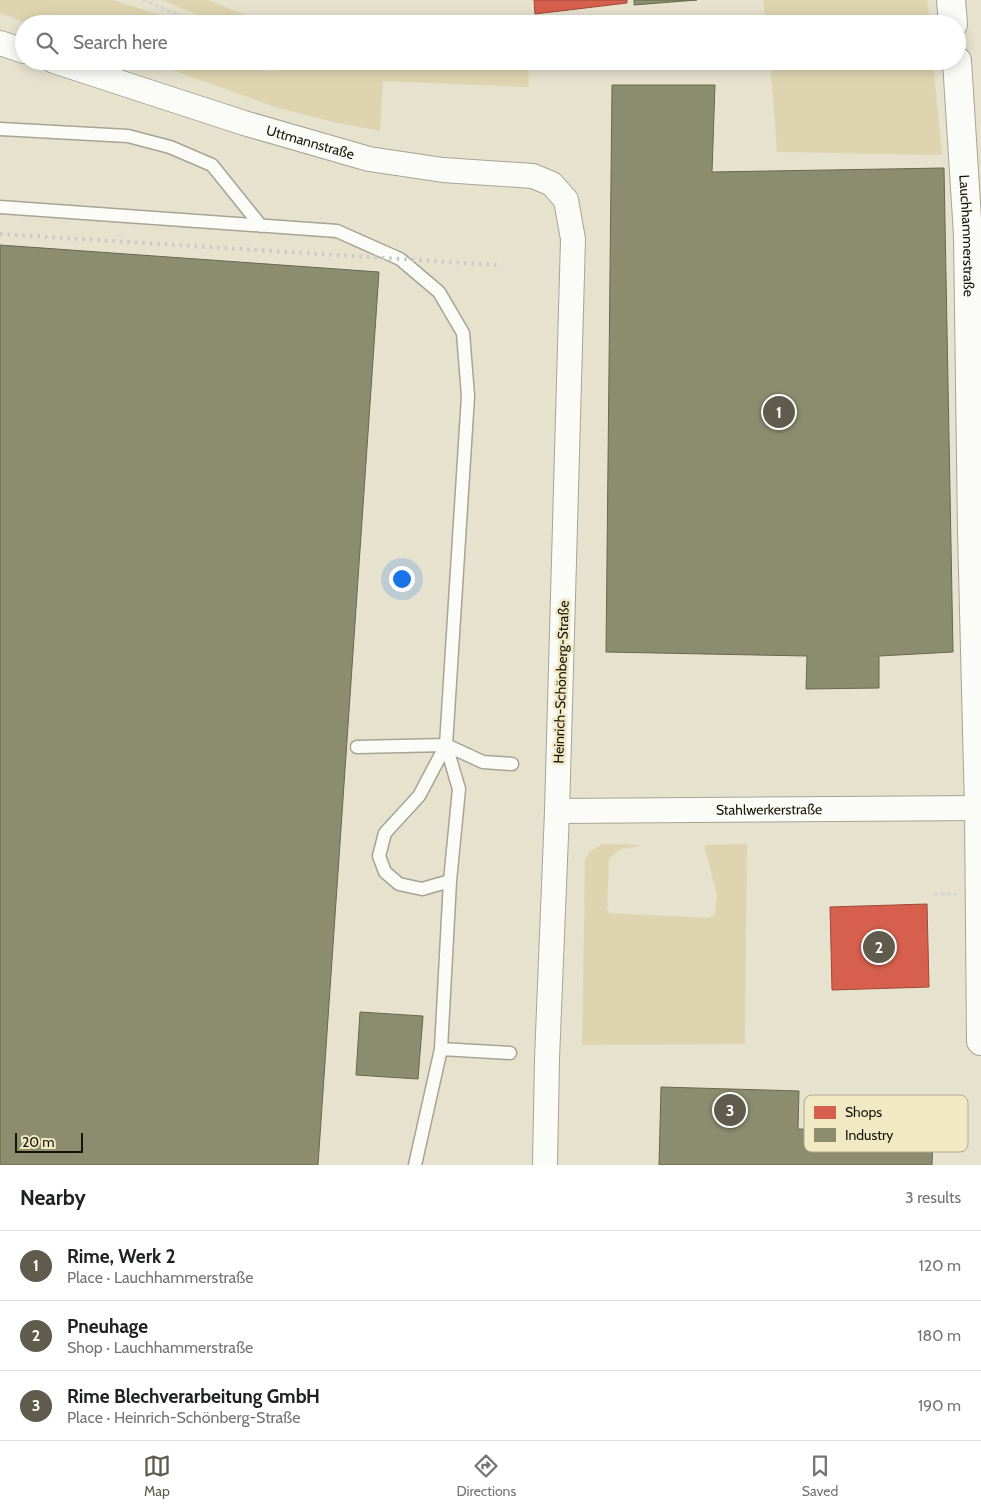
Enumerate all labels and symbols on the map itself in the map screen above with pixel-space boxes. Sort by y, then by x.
street label: Uttmannstraße [264,121,357,163]
street label: Lauchhammerstraße [955,174,978,297]
pin: 1 [763,393,795,431]
your location [389,566,415,592]
street label: Heinrich-Schönberg-Straße [549,600,573,764]
street label: Stahlwerkerstraße [716,800,822,819]
pin: 2 [863,928,895,966]
pin: 3 [714,1091,746,1129]
legend [804,1095,968,1152]
text: Shops [845,1103,882,1121]
text: Industry [845,1126,893,1144]
scale bar [15,1130,82,1153]

